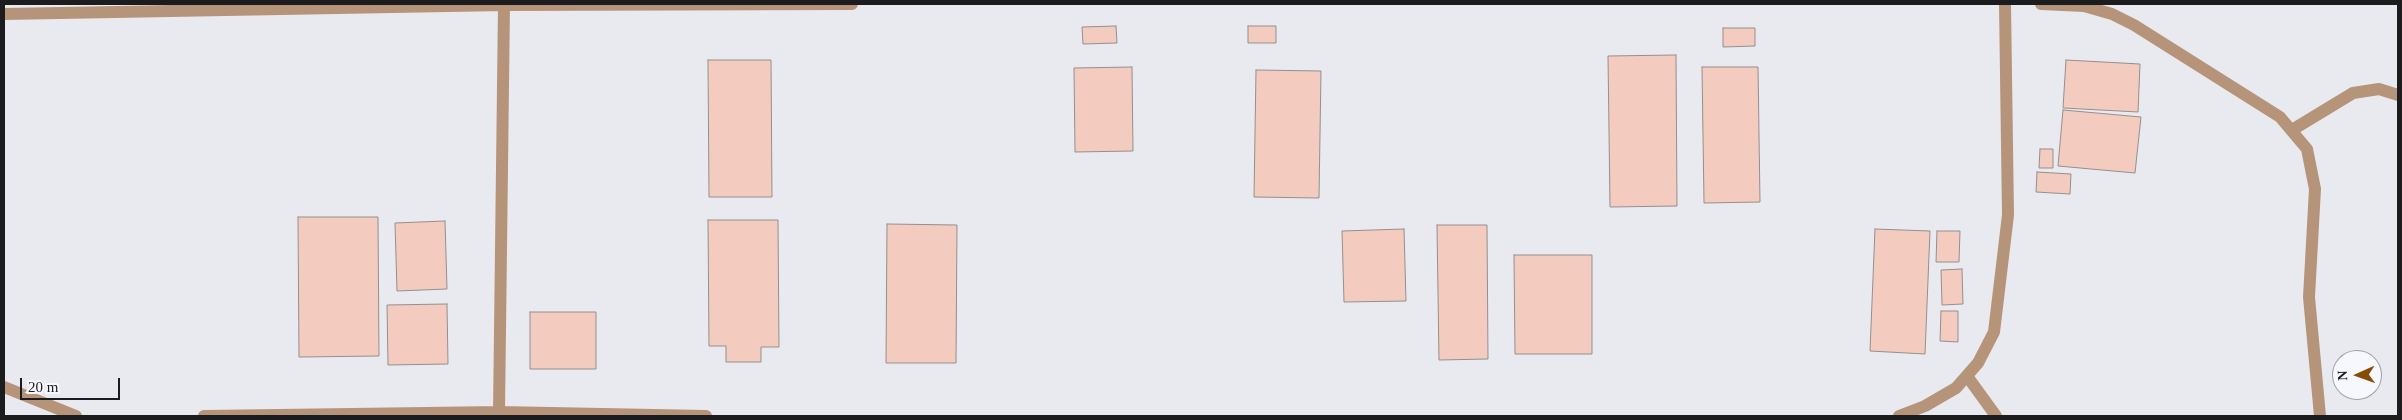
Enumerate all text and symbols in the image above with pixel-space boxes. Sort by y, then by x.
north arrow [2332,350,2382,400]
scale bar [22,368,122,400]
text: N [2335,370,2350,381]
text: 20 m [28,379,58,395]

